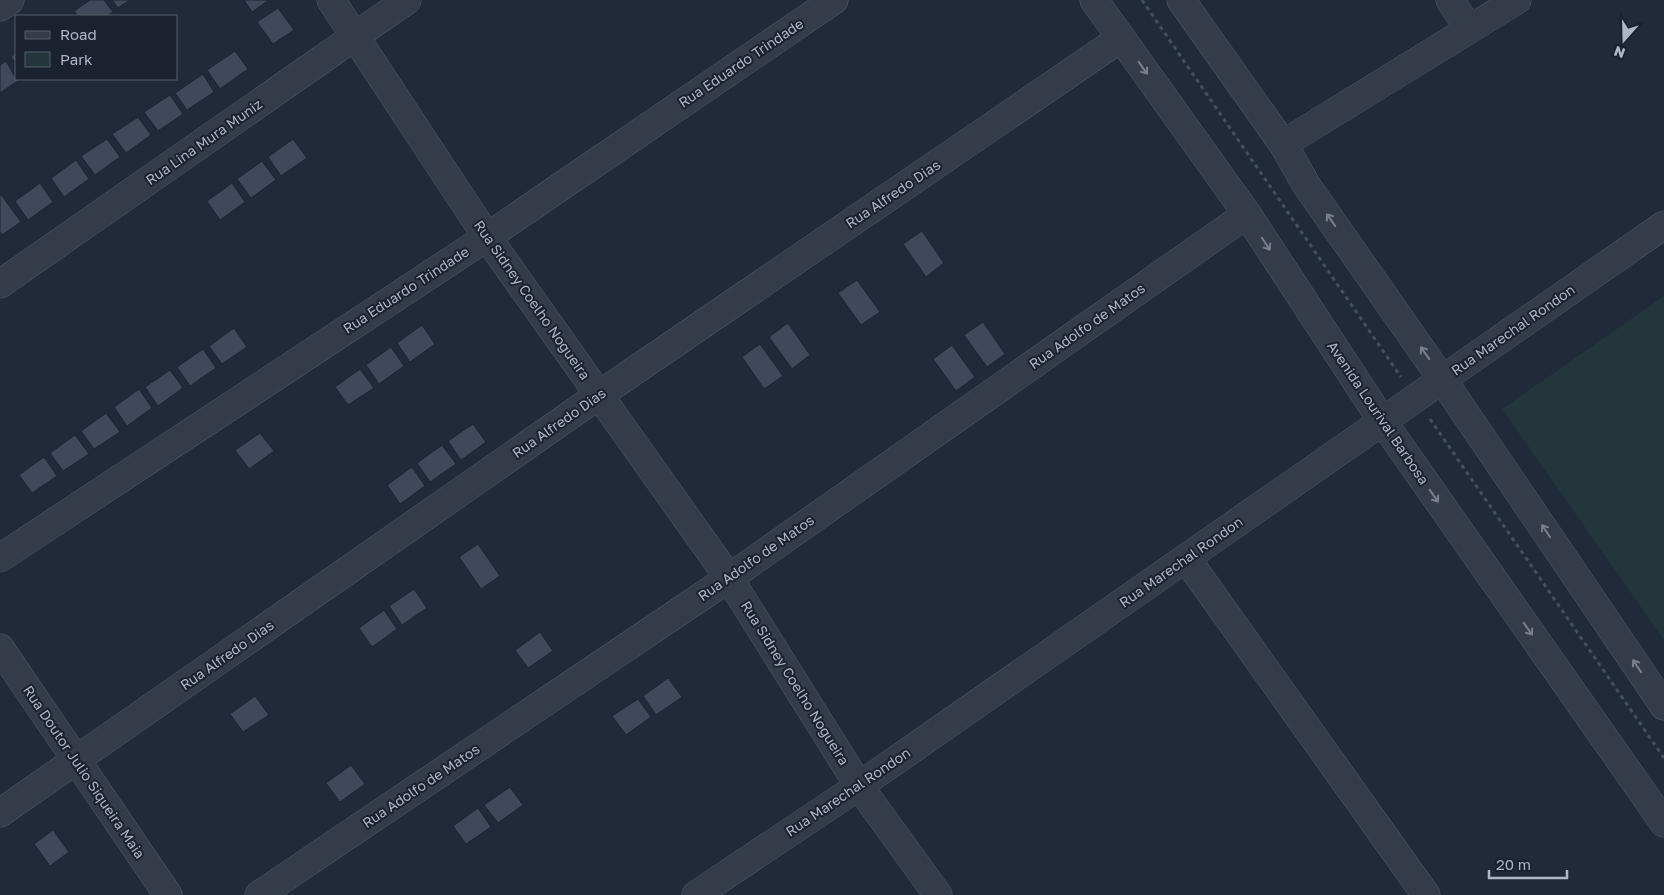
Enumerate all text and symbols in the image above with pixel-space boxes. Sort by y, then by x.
street label: Rua Eduardo Trindade [675,14,806,111]
legend [15,15,178,80]
north arrow [1599,15,1649,65]
text: Road [60,25,97,43]
text: N [1611,43,1627,62]
text: Park [60,50,93,68]
one-way arrow [1138,61,1148,75]
street label: Rua Lina Mura Muniz [142,95,265,188]
street label: Rua Alfredo Dias [842,156,943,231]
one-way arrow [1326,214,1336,228]
street label: Rua Sidney Coelho Nogueira [471,217,594,383]
one-way arrow [1262,237,1272,251]
street label: Rua Eduardo Trindade [340,242,472,337]
street label: Rua Adolfo de Matos [1025,279,1148,372]
street label: Rua Marechal Rondon [1448,281,1578,379]
street label: Avenida Lourival Barbosa [1324,338,1433,488]
one-way arrow [1419,347,1430,360]
street label: Rua Alfredo Dias [509,384,609,461]
one-way arrow [1429,489,1439,503]
street label: Rua Adolfo de Matos [694,511,817,604]
street label: Rua Marechal Rondon [1116,513,1246,611]
one-way arrow [1540,524,1551,538]
street label: Rua Sidney Coelho Nogueira [738,597,853,768]
street label: Rua Alfredo Dias [177,616,277,693]
one-way arrow [1523,622,1533,636]
one-way arrow [1632,659,1642,673]
street label: Rua Doutor Julio Siqueira Maia [20,682,149,862]
street label: Rua Adolfo de Matos [359,740,483,831]
street label: Rua Marechal Rondon [782,744,913,840]
scale bar [1489,848,1566,880]
text: 20 m [1496,855,1531,873]

